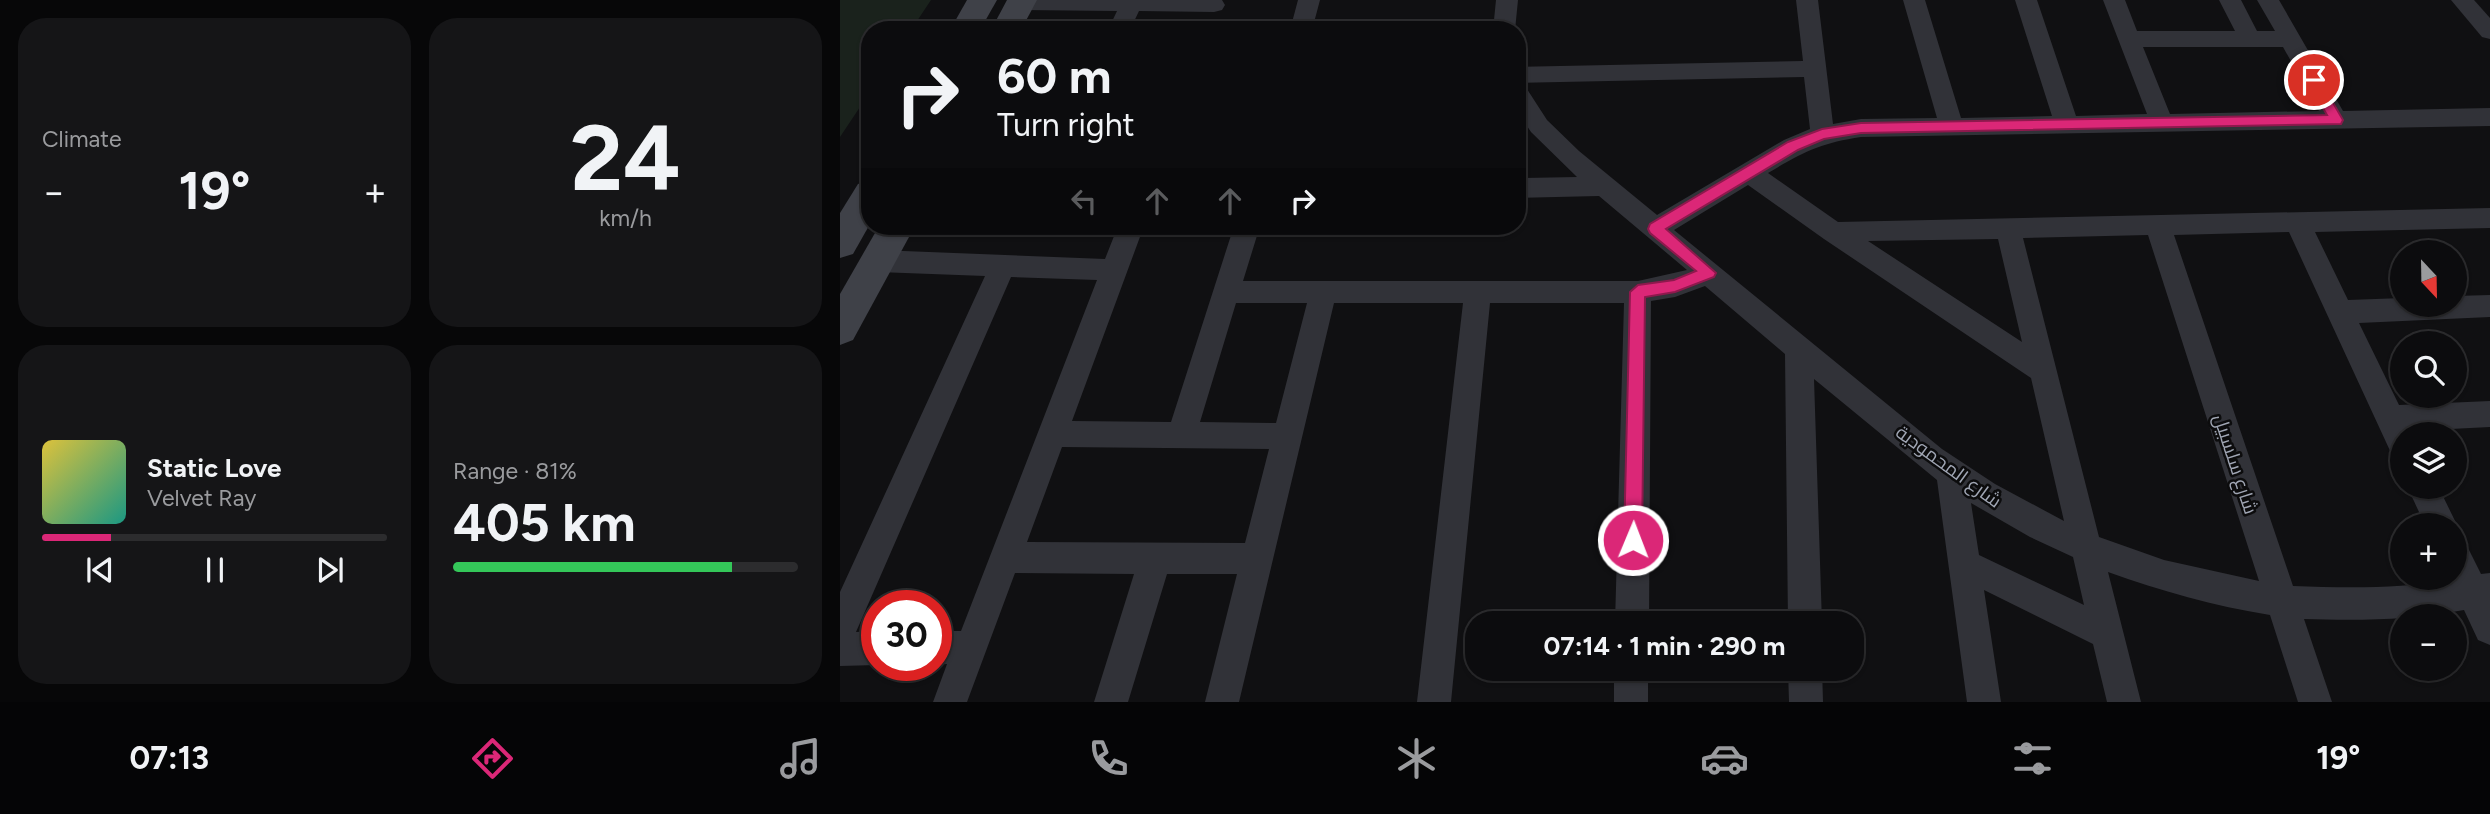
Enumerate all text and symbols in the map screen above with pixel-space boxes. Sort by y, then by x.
text: 60 m [997,46,1112,105]
icon: right [882,49,973,140]
pin [2284,50,2344,110]
icon: arrive [2295,61,2333,99]
text: 24 [570,104,681,213]
text: Turn right [997,106,1135,144]
text: Climate [42,125,121,153]
text: 19° [179,160,250,222]
text: − [42,169,66,215]
text: + [363,169,387,215]
icon: left [1065,182,1103,220]
icon: ahead [1138,182,1176,220]
icon: ahead [1211,182,1249,220]
icon: right [1284,182,1322,220]
text: km/h [599,204,652,232]
north arrow [2390,240,2468,317]
map controls [2390,240,2467,681]
button: search [2390,331,2467,408]
street label: شارع سلسبيل [2207,411,2263,518]
street label: شارع المحمودية [1890,420,2006,514]
button: layers [2390,422,2467,499]
text: Static Love [147,452,281,484]
text: Range · 81% [453,457,577,485]
text: Velvet Ray [147,484,256,512]
text: 405 km [453,492,636,554]
position arrow [1596,503,1670,577]
button: + [2390,513,2467,590]
icon: previous [81,551,119,589]
icon: pause [196,551,234,589]
icon: next [311,551,349,589]
speed limit sign: 30 [861,590,952,681]
button: − [2390,604,2467,681]
text: 07:14 · 1 min · 290 m [1543,630,1786,662]
icon: directions [468,734,517,783]
icon: music [776,734,825,783]
icon: phone [1084,734,1133,783]
icon: climate [1392,734,1441,783]
icon: car [1700,734,1749,783]
icon: filters [2008,734,2057,783]
text: 07:13 [130,739,209,777]
text: 19° [2316,739,2360,777]

